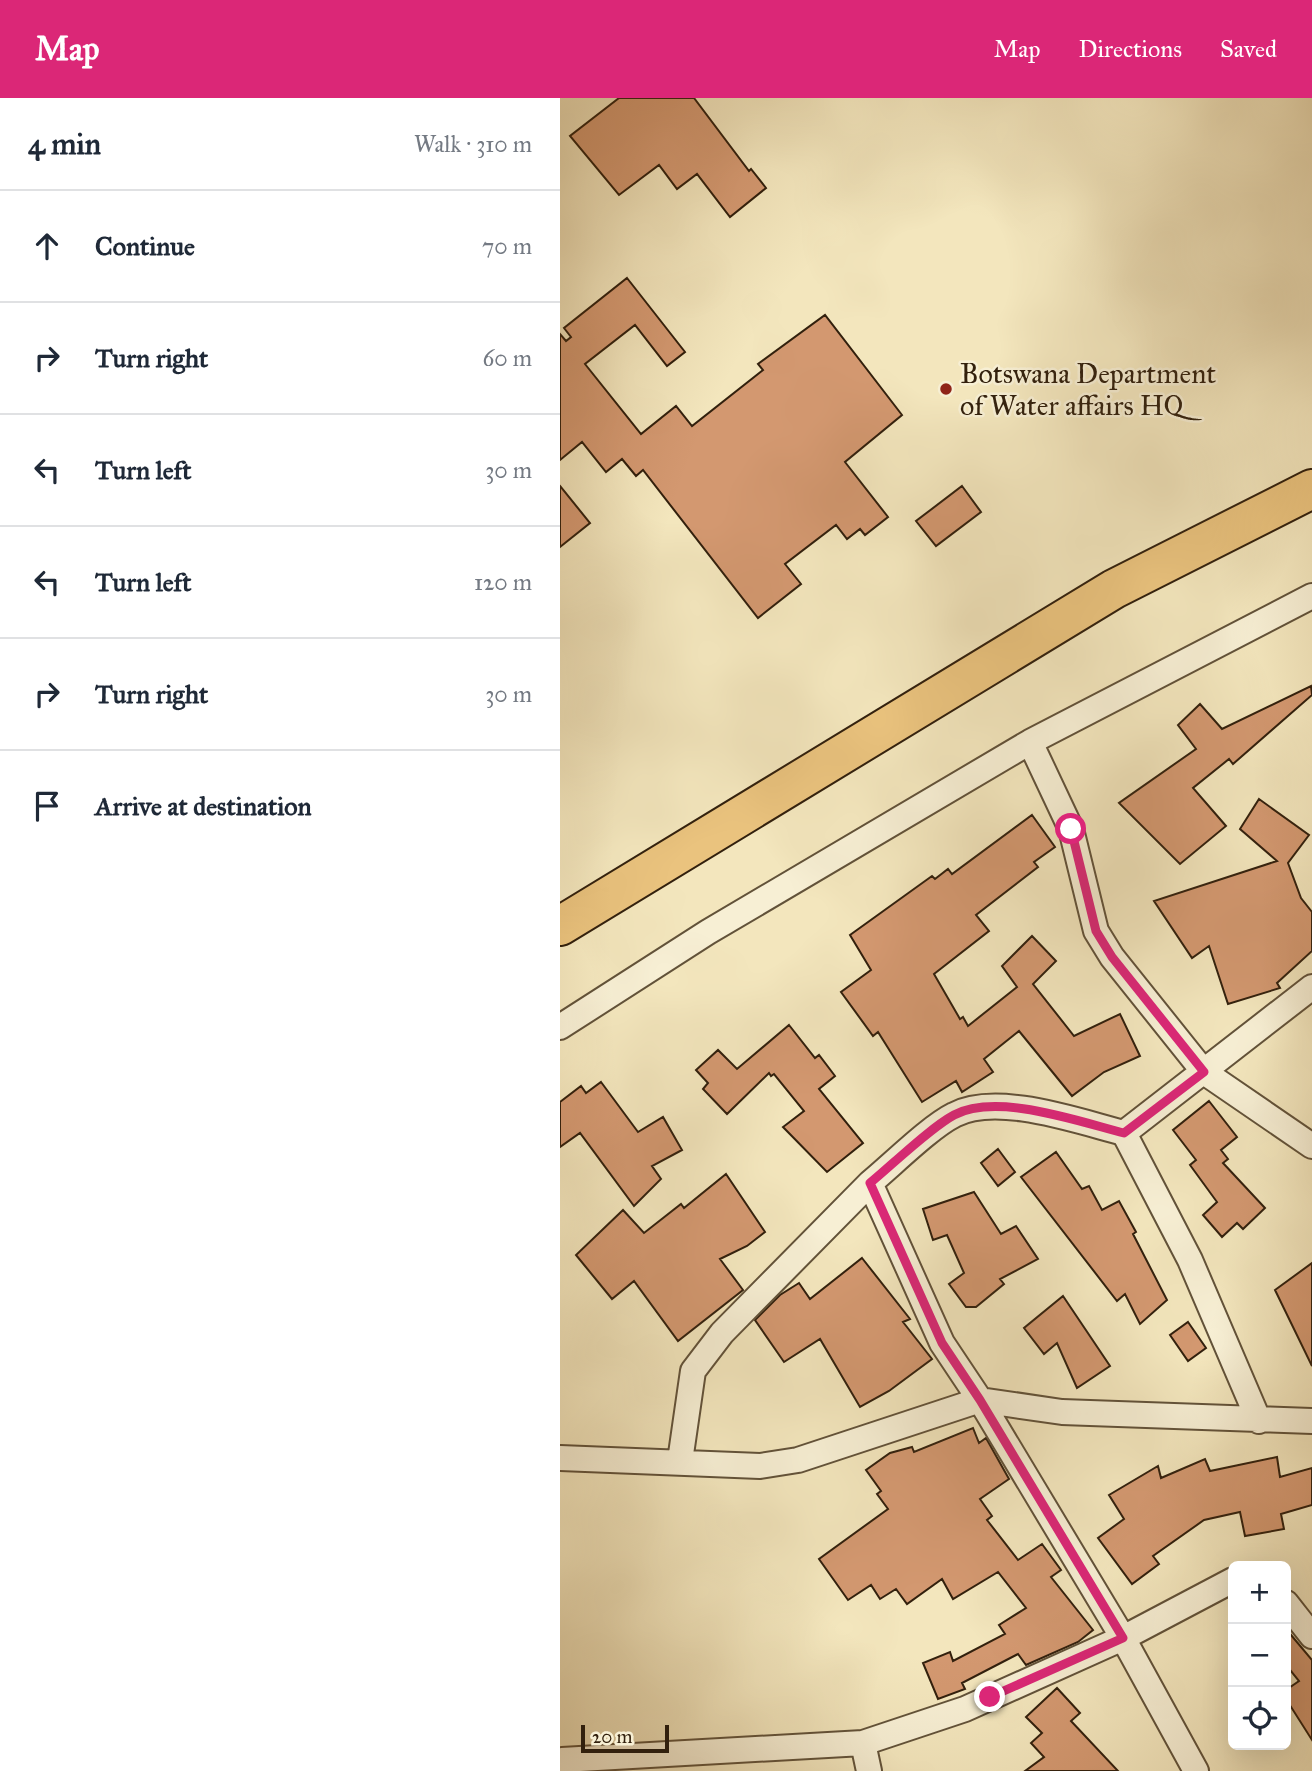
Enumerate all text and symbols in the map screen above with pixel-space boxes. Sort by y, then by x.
text: Map [35,29,99,69]
text: Map [994,34,1041,64]
text: Directions [1079,34,1182,64]
text: Saved [1220,34,1277,64]
text: 4 min [28,126,101,162]
text: Walk · 310 m [414,130,532,158]
icon: ahead [28,227,66,265]
text: Continue [95,230,195,262]
text: 70 m [482,232,532,260]
icon: right [28,339,66,377]
text: Turn right [95,342,208,374]
text: 60 m [483,344,532,372]
place label: Botswana Department of Water affairs HQ [960,356,1216,423]
marker: Botswana Department of Water affairs HQ [938,381,954,397]
icon: left [28,451,66,489]
text: Turn left [95,454,191,486]
text: 30 m [485,456,532,484]
icon: left [28,563,66,601]
text: Turn left [95,566,191,598]
text: 120 m [474,568,532,596]
icon: right [28,675,66,713]
text: Turn right [95,678,208,710]
text: 30 m [485,680,532,708]
icon: arrive [28,787,66,825]
text: Arrive at destination [95,790,312,822]
route start [1055,813,1086,844]
map controls [1228,1561,1291,1750]
button: + [1228,1561,1291,1624]
button: − [1228,1624,1291,1687]
route end [974,1681,1005,1712]
button: locate [1228,1687,1291,1750]
scale bar [581,1722,668,1754]
text: 20 m [592,1725,633,1748]

